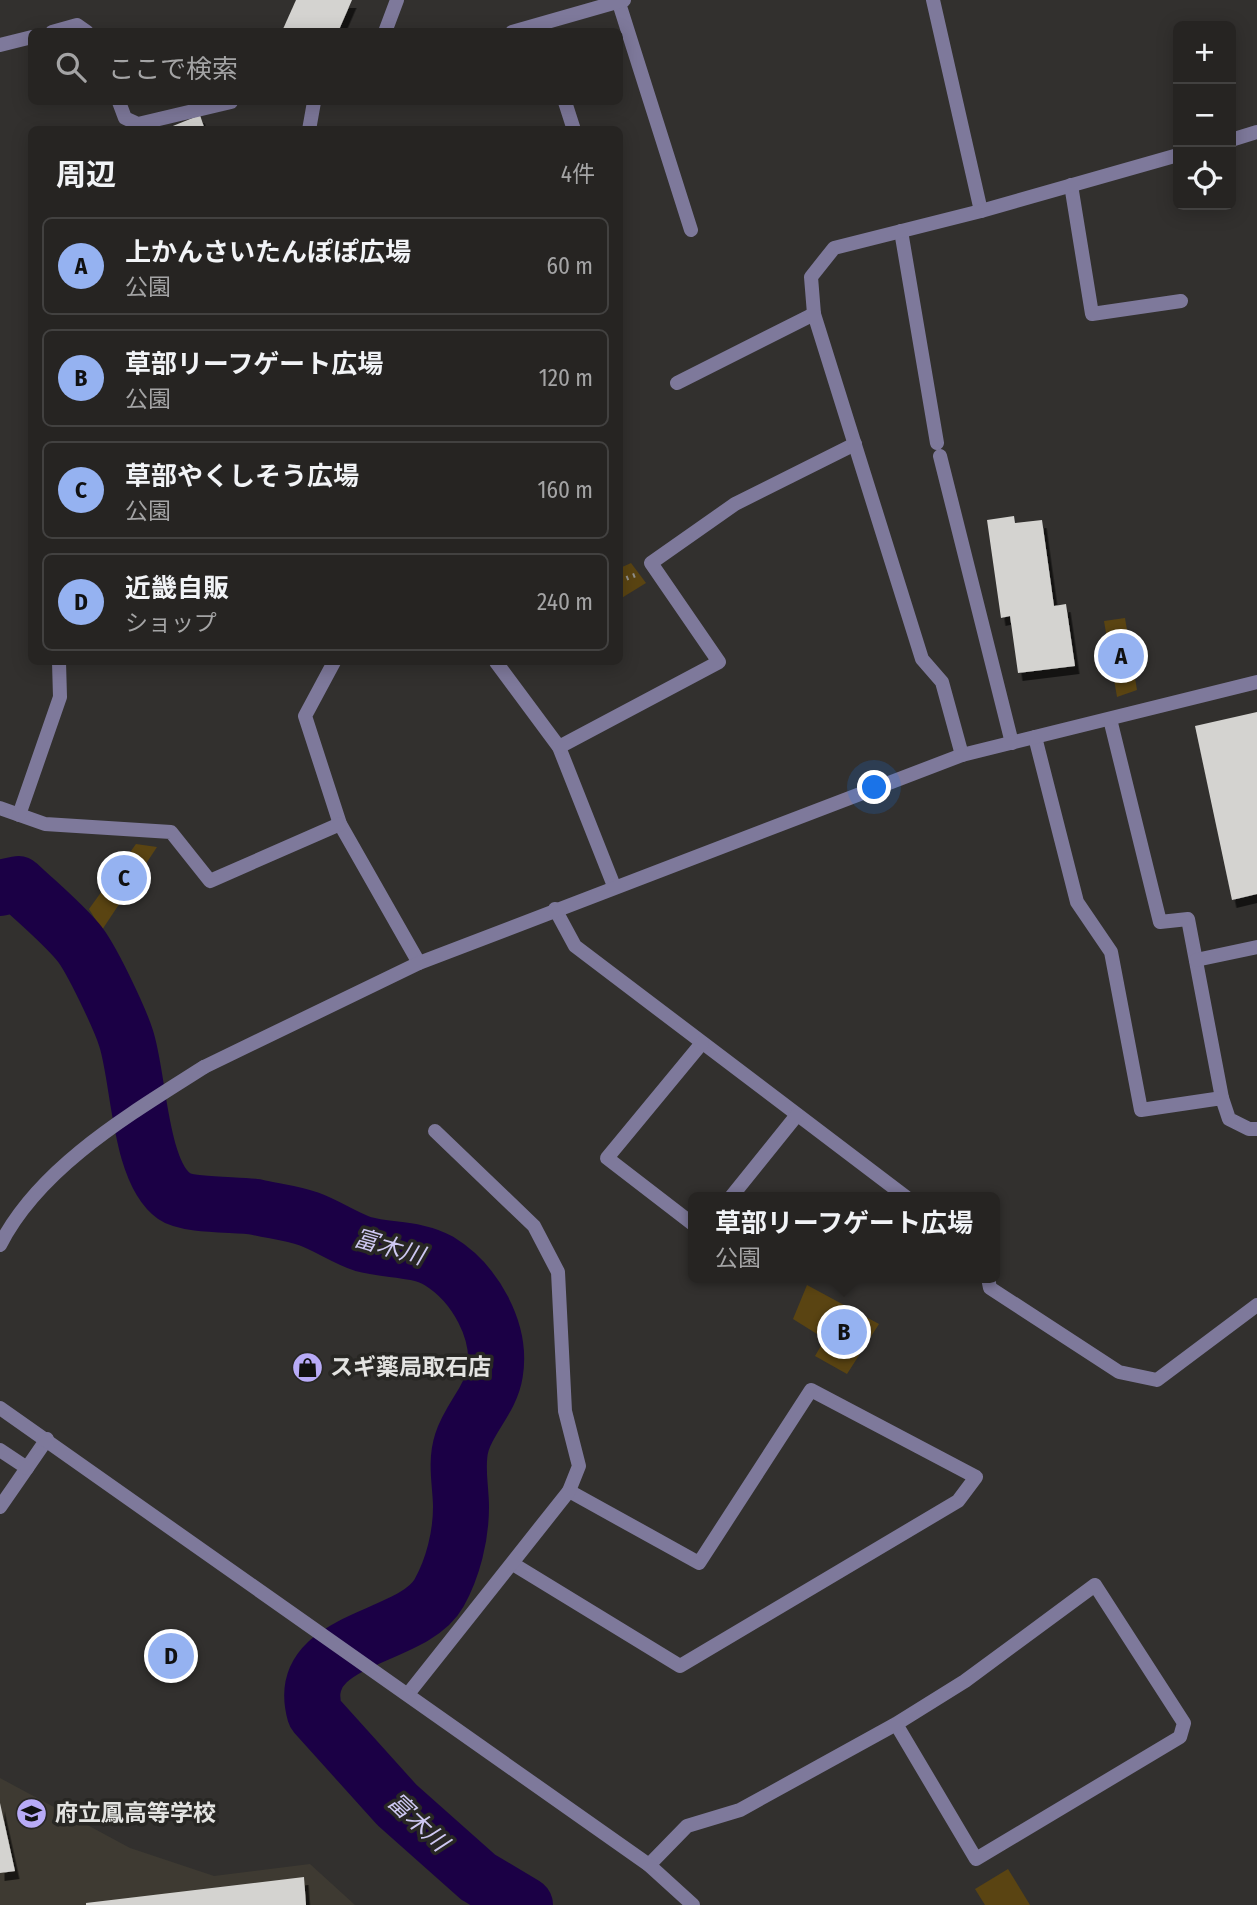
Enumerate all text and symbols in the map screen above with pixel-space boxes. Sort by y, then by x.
map controls [1173,21,1236,210]
button: + [1173,21,1236,84]
search box [28,28,623,105]
icon: search [52,48,90,86]
text: ここで検索 [108,54,238,85]
button: − [1173,84,1236,147]
button: locate [1173,147,1236,210]
text: 周辺 [56,157,116,193]
text: 4件 [561,160,595,188]
text: 上かんさいたんぽぽ広場 [125,237,411,268]
text: A [75,252,87,280]
text: 60 m [547,252,593,280]
text: 公園 [125,273,171,301]
text: 草部リーフゲート広場 [125,349,383,380]
text: B [75,364,87,392]
text: 120 m [539,364,593,392]
text: 公園 [125,385,171,413]
text: 草部やくしそう広場 [125,461,359,492]
text: C [75,476,87,504]
text: 160 m [538,476,593,504]
text: 公園 [125,497,171,525]
text: 近畿自販 [125,573,229,604]
text: D [74,588,88,616]
text: 240 m [537,588,593,616]
text: ショップ [125,609,217,637]
pin: A [1098,630,1144,682]
your location [857,770,891,804]
pin: C [101,852,147,904]
popup [688,1192,1000,1283]
text: 草部リーフゲート広場 [715,1208,973,1239]
water label: 富木川 [351,1224,430,1271]
text: 公園 [715,1244,761,1272]
pin: B [821,1306,867,1358]
shop icon: スギ薬局取石店 [290,1350,324,1384]
place label: スギ薬局取石店 [330,1353,491,1381]
pin: D [148,1630,194,1682]
water label: 富木川 [382,1787,456,1859]
school or university icon: 府立鳳高等学校 [15,1796,49,1830]
place label: 府立鳳高等学校 [55,1799,216,1827]

